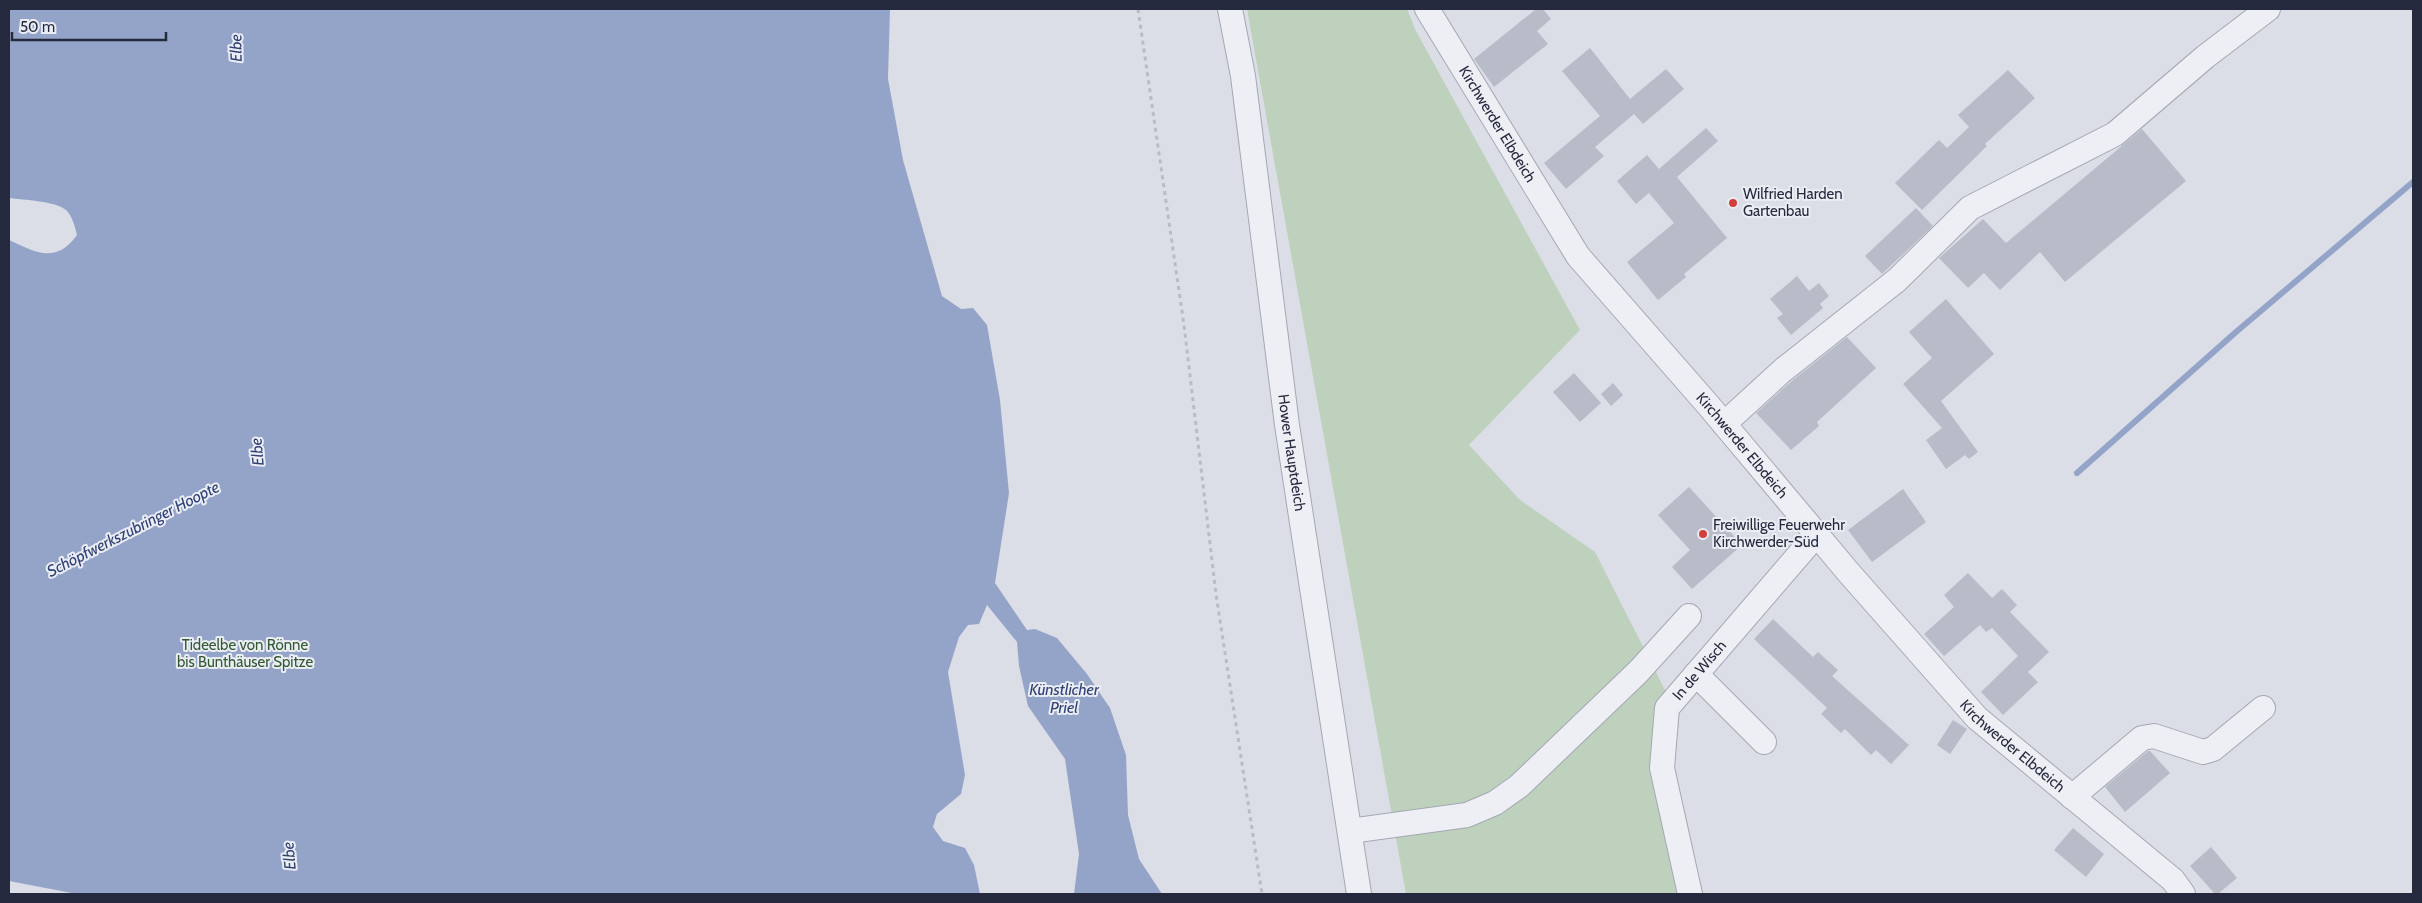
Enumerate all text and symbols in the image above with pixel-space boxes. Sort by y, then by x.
scale bar [12,10,166,42]
text: 50 m [20,18,55,36]
water label: Elbe [226,34,246,62]
street label: Kirchwerder Elbdeich [1455,63,1540,186]
place label: Wilfried Harden Gartenbau [1743,185,1843,220]
marker: Wilfried Harden Gartenbau [1727,197,1739,209]
street label: Kirchwerder Elbdeich [1692,389,1792,502]
street label: Hower Hauptdeich [1274,393,1309,512]
water label: Elbe [246,437,268,467]
water label: Schöpfwerkszubringer Hoopte [44,477,222,581]
place label: Freiwillige Feuerwehr Kirchwerder-Süd [1713,516,1845,551]
marker: Freiwillige Feuerwehr Kirchwerder-Süd [1697,528,1709,540]
park label: Tideelbe von Rönne bis Bunthäuser Spitze [177,636,313,671]
street label: In de Wisch [1669,637,1730,704]
water label: Künstlicher Priel [1029,680,1100,717]
street label: Kirchwerder Elbdeich [1956,696,2069,796]
water label: Elbe [278,841,300,871]

